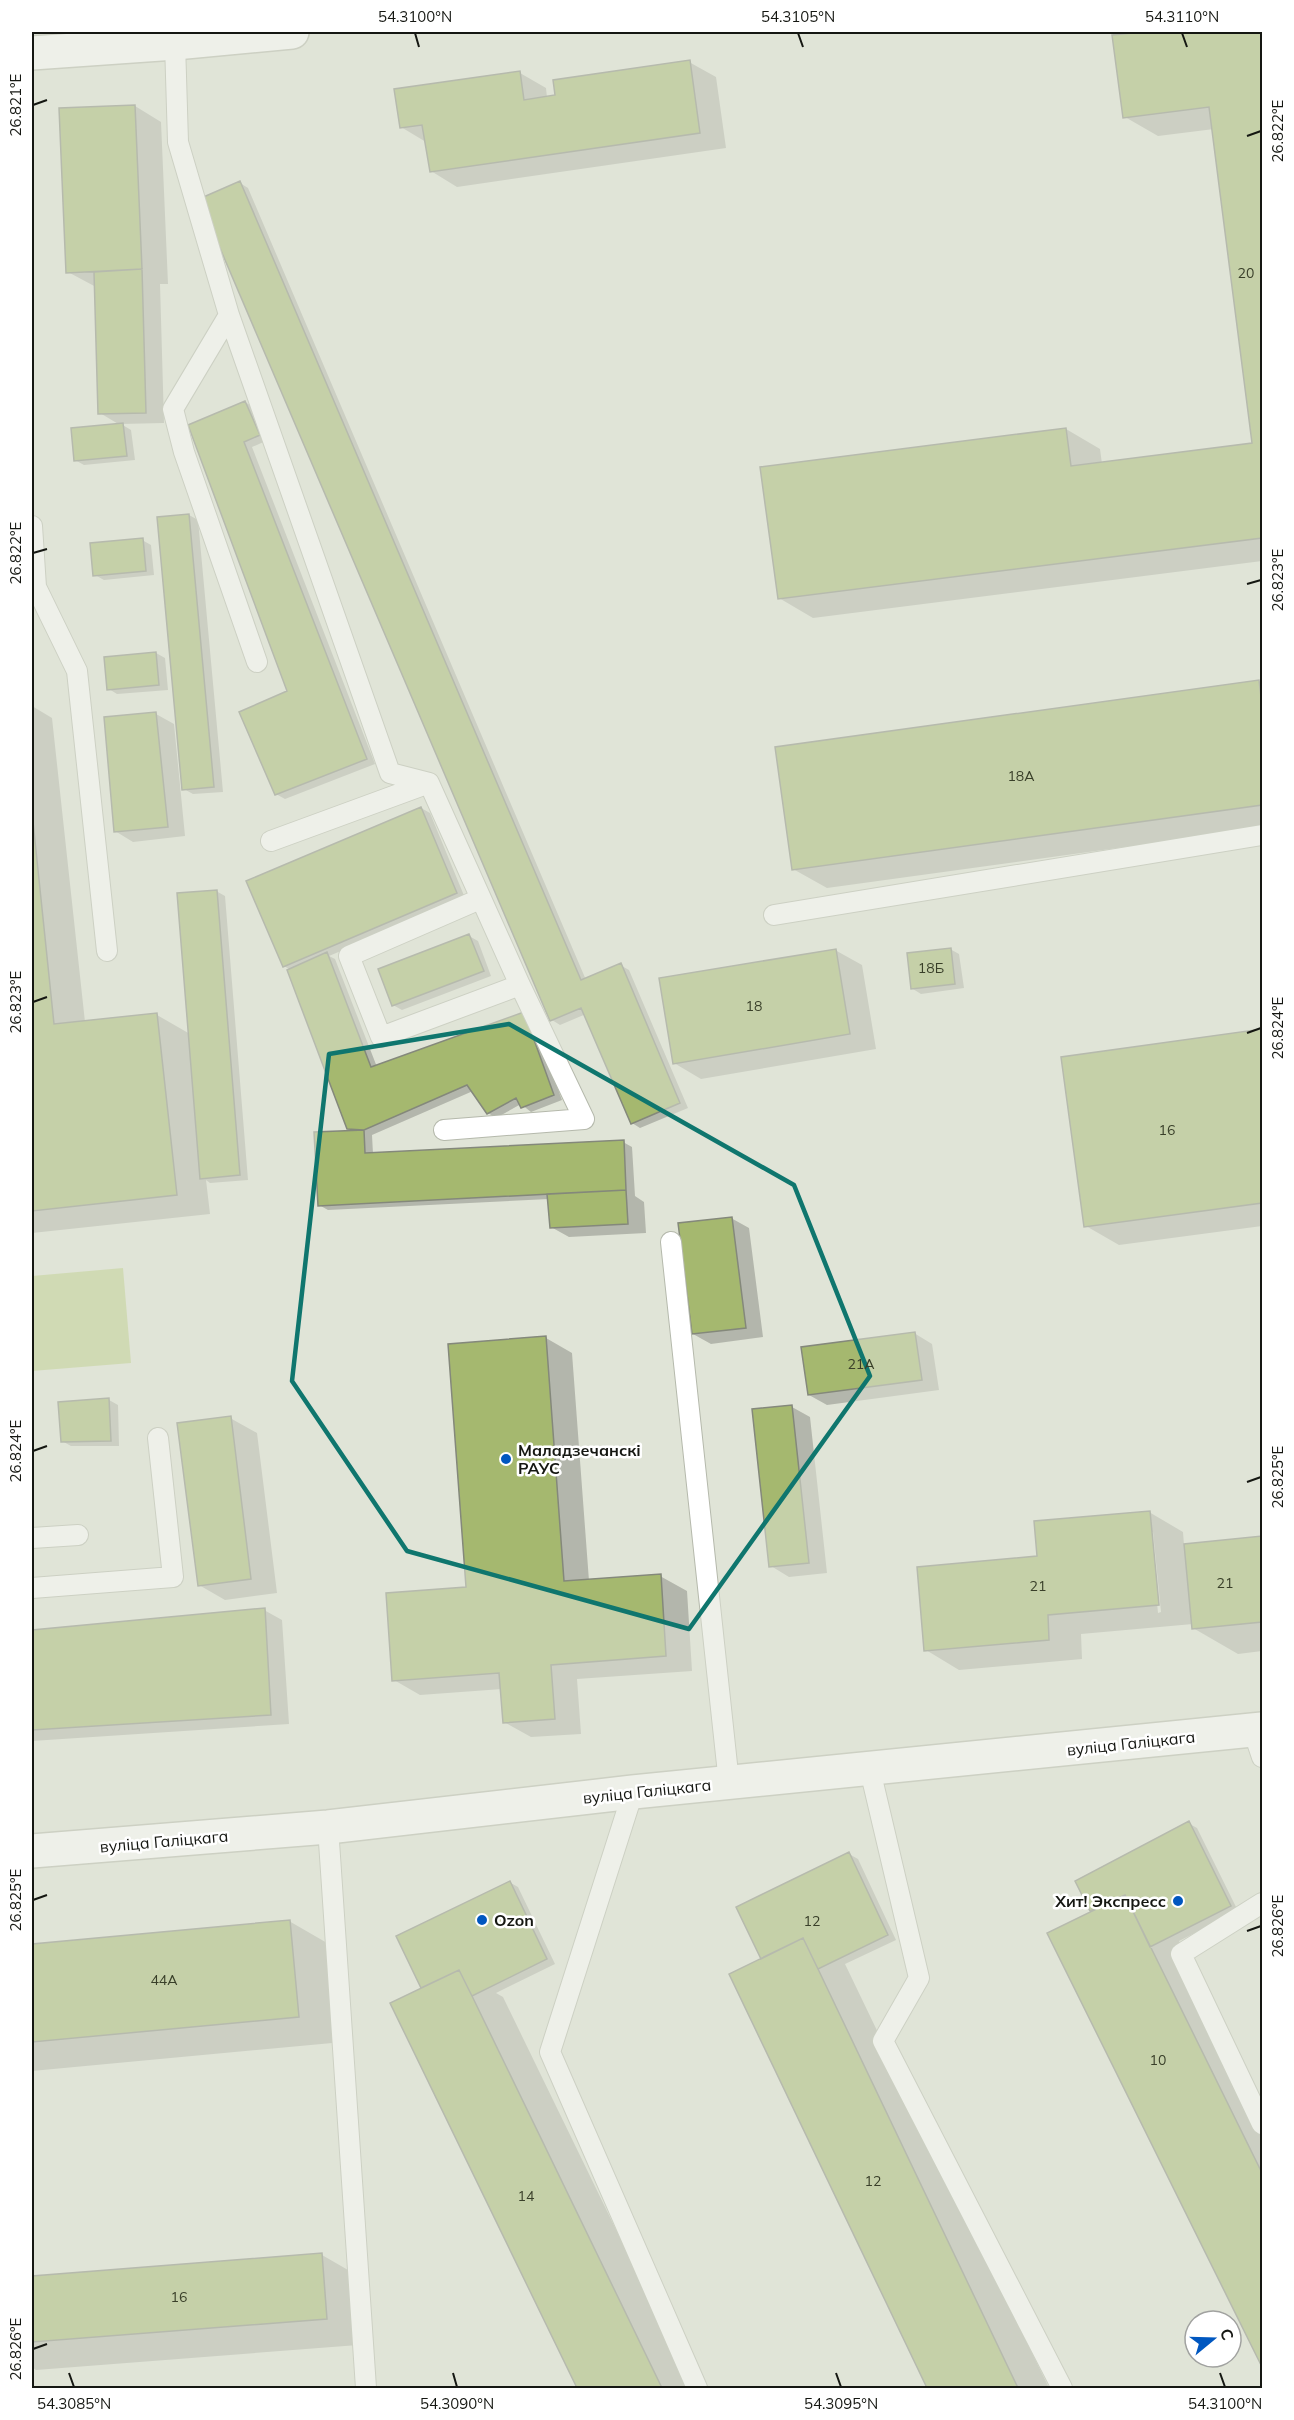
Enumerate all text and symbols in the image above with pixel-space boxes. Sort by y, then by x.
text: 54.3100°N [378,7,452,26]
text: 54.3105°N [761,7,835,26]
text: 54.3110°N [1145,7,1219,26]
text: 26.821°E [6,73,25,136]
text: 26.822°E [1268,99,1287,162]
house number: 20 [1238,264,1254,282]
text: 26.822°E [6,521,25,584]
text: 26.823°E [1268,548,1287,611]
house number: 18А [1007,767,1035,785]
house number: 18Б [918,959,944,977]
text: 26.823°E [6,970,25,1033]
text: 26.824°E [1268,996,1287,1059]
house number: 18 [746,997,762,1015]
house number: 16 [1159,1121,1175,1139]
house number: 21А [847,1355,875,1373]
text: 26.824°E [6,1419,25,1482]
place label: Маладзечанскі РАУС [518,1440,641,1478]
text: 26.825°E [1268,1445,1287,1508]
marker: Маладзечанскі РАУС [499,1452,513,1466]
house number: 21 [1217,1574,1233,1592]
house number: 21 [1030,1577,1046,1595]
street label: вуліца Галіцкага [1066,1726,1196,1760]
street label: вуліца Галіцкага [582,1774,712,1808]
street label: вуліца Галіцкага [99,1825,229,1857]
text: 26.825°E [6,1868,25,1931]
place label: Хит! Экспресс [1054,1891,1166,1911]
marker: Хит! Экспресс [1171,1894,1185,1908]
text: 26.826°E [1268,1894,1287,1957]
place label: Ozon [494,1910,534,1930]
house number: 12 [804,1912,820,1930]
marker: Ozon [475,1913,489,1927]
house number: 44А [150,1971,178,1989]
house number: 10 [1150,2051,1166,2069]
house number: 12 [865,2172,881,2190]
house number: 14 [518,2187,535,2205]
house number: 16 [171,2288,187,2306]
north arrow [1183,2309,1243,2369]
text: 26.826°E [6,2317,25,2380]
text: С [1216,2326,1238,2343]
text: 54.3085°N [37,2394,111,2413]
text: 54.3090°N [420,2394,494,2413]
text: 54.3095°N [804,2394,878,2413]
text: 54.3100°N [1188,2394,1262,2413]

